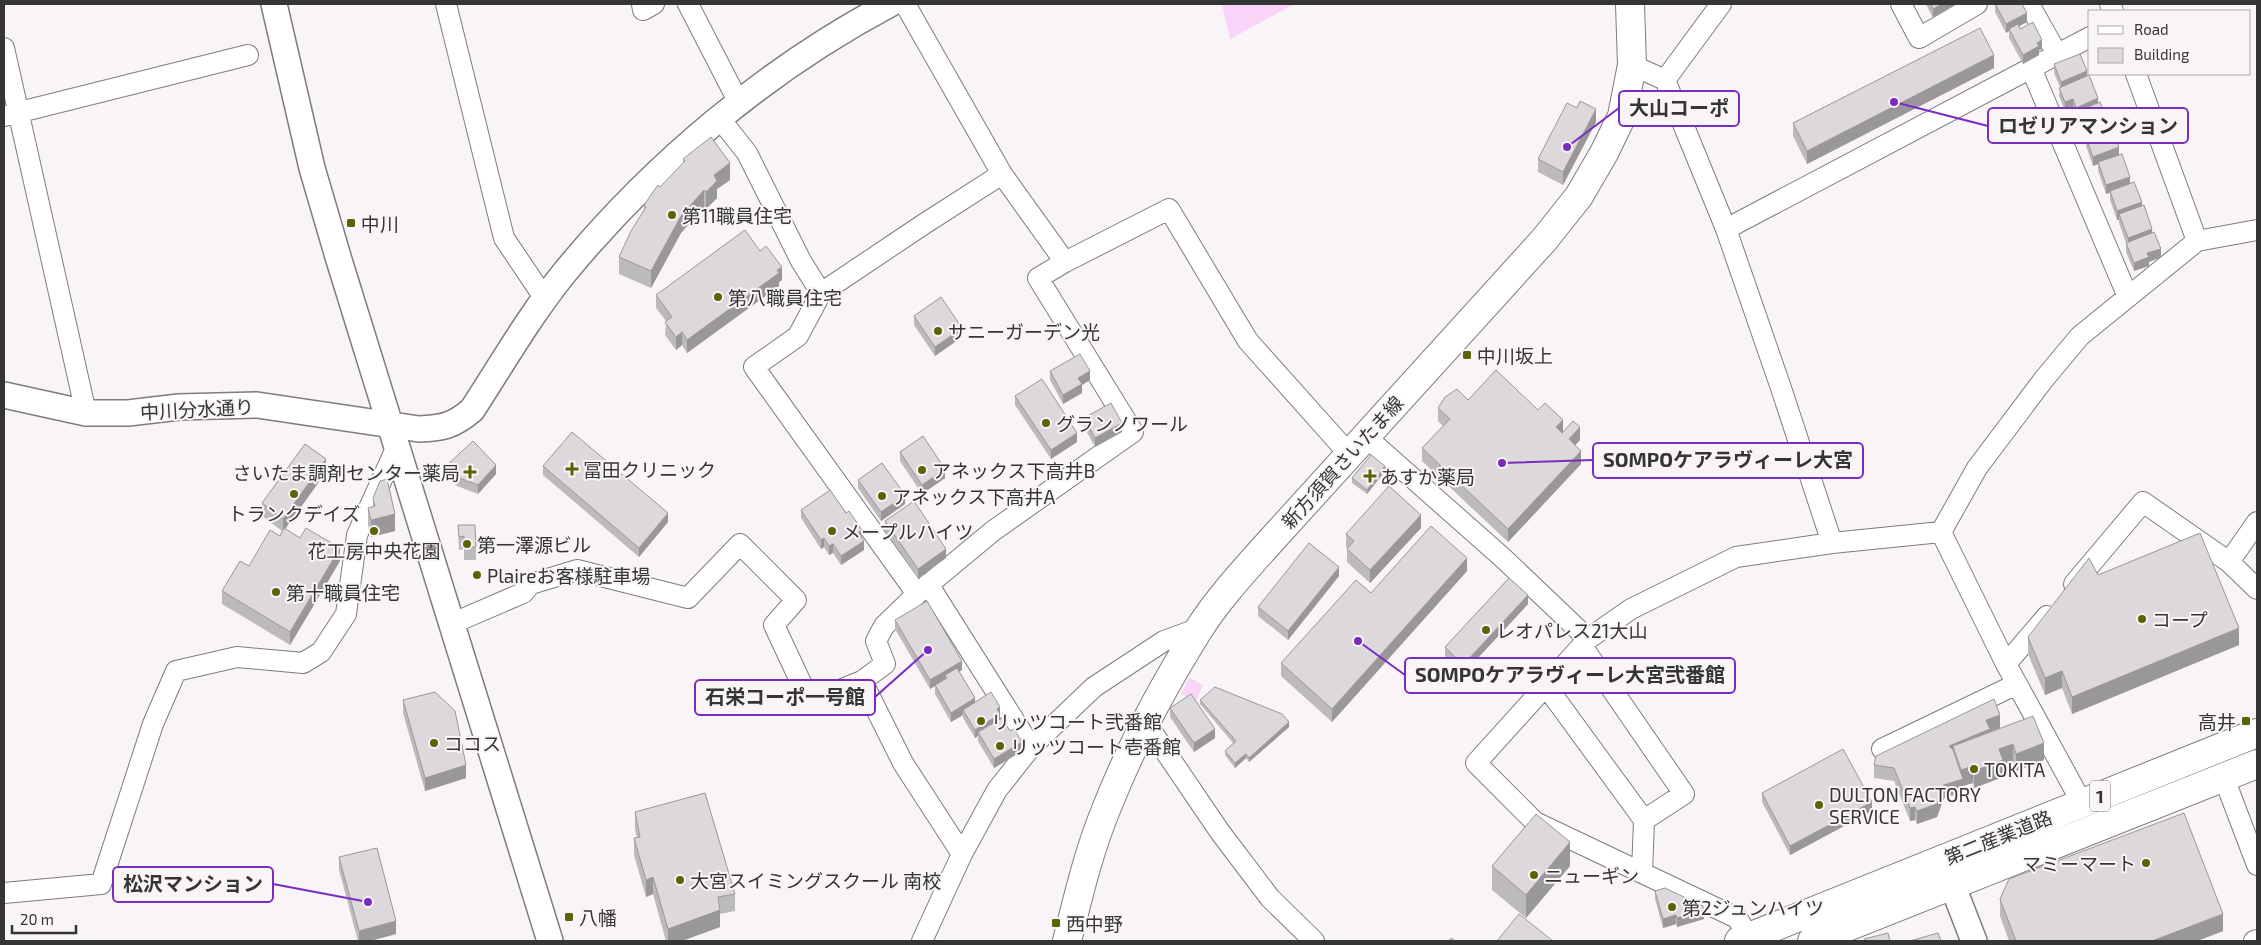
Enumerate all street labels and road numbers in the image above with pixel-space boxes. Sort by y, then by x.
street label: 新方須賀さいたま線 [1276,391,1408,533]
street label: 中川分水通り [139,395,255,423]
road number: 1 [2090,780,2110,811]
street label: 第二産業道路 [1941,805,2055,869]

